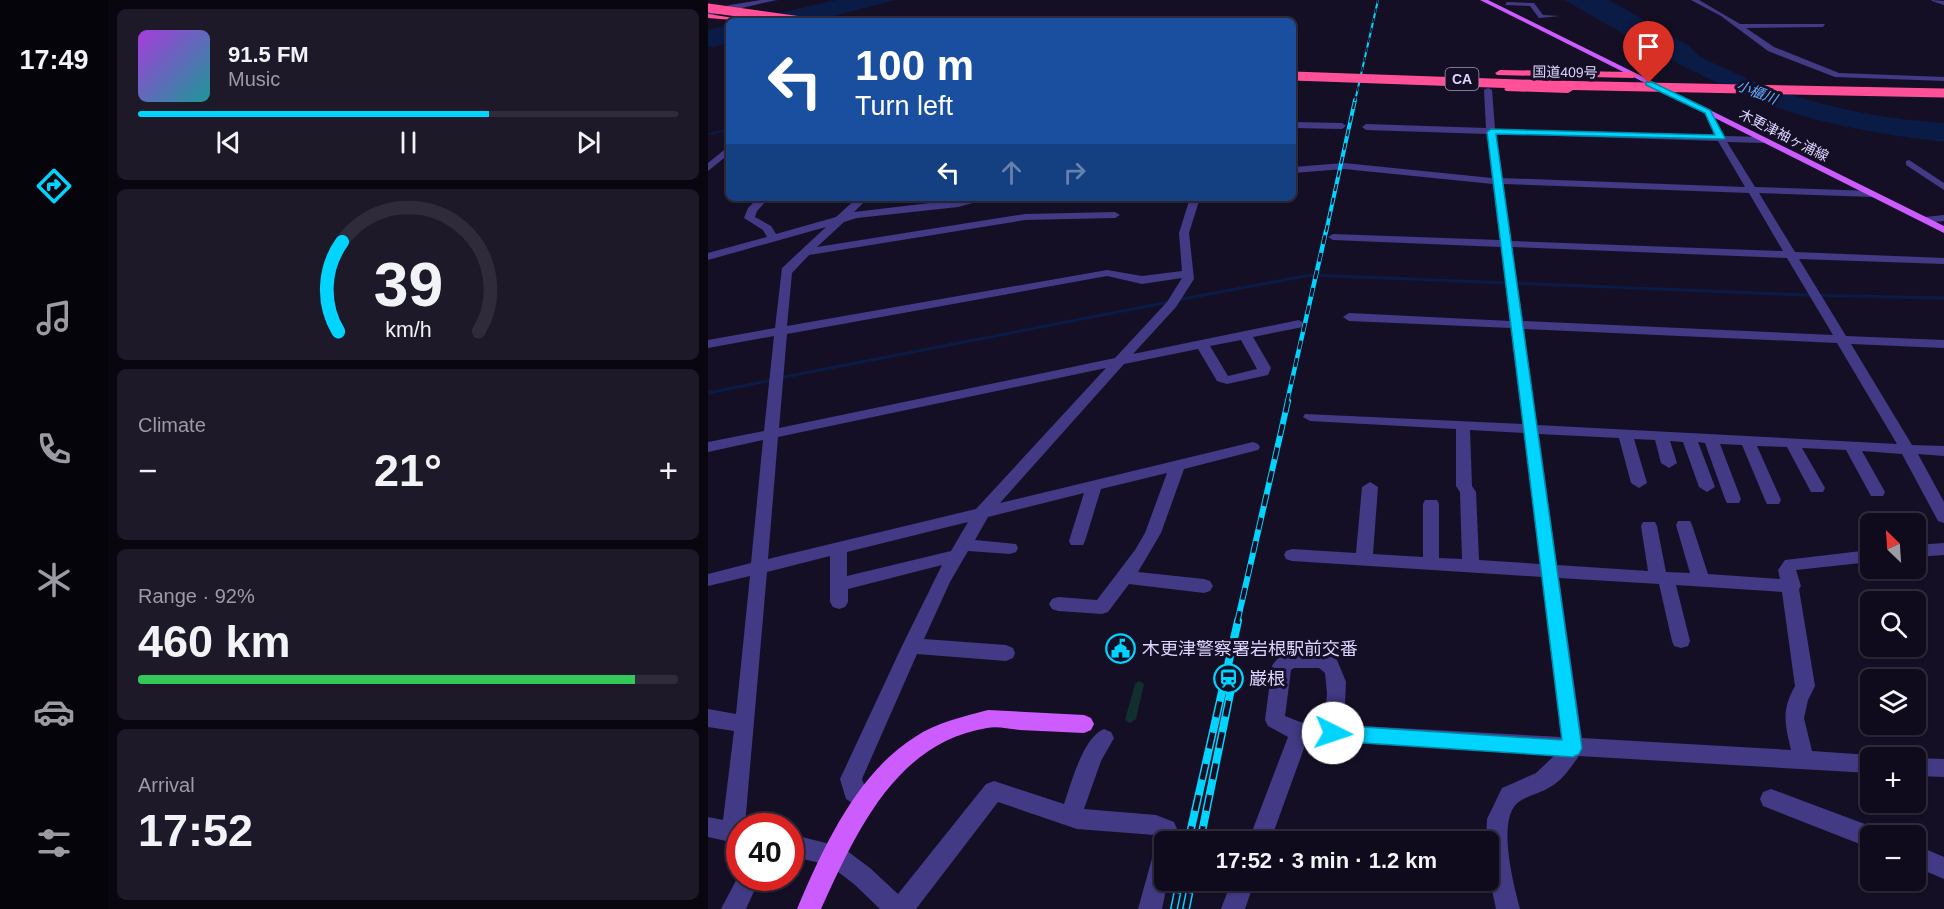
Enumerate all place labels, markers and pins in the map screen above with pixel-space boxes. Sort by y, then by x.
pin [1623,21,1674,83]
public building icon: 木更津警察署岩根駅前交番 [1105,633,1137,665]
place label: 木更津警察署岩根駅前交番 [1142,639,1358,659]
station icon: 巌根 [1212,663,1244,695]
place label: 巌根 [1249,669,1285,689]

